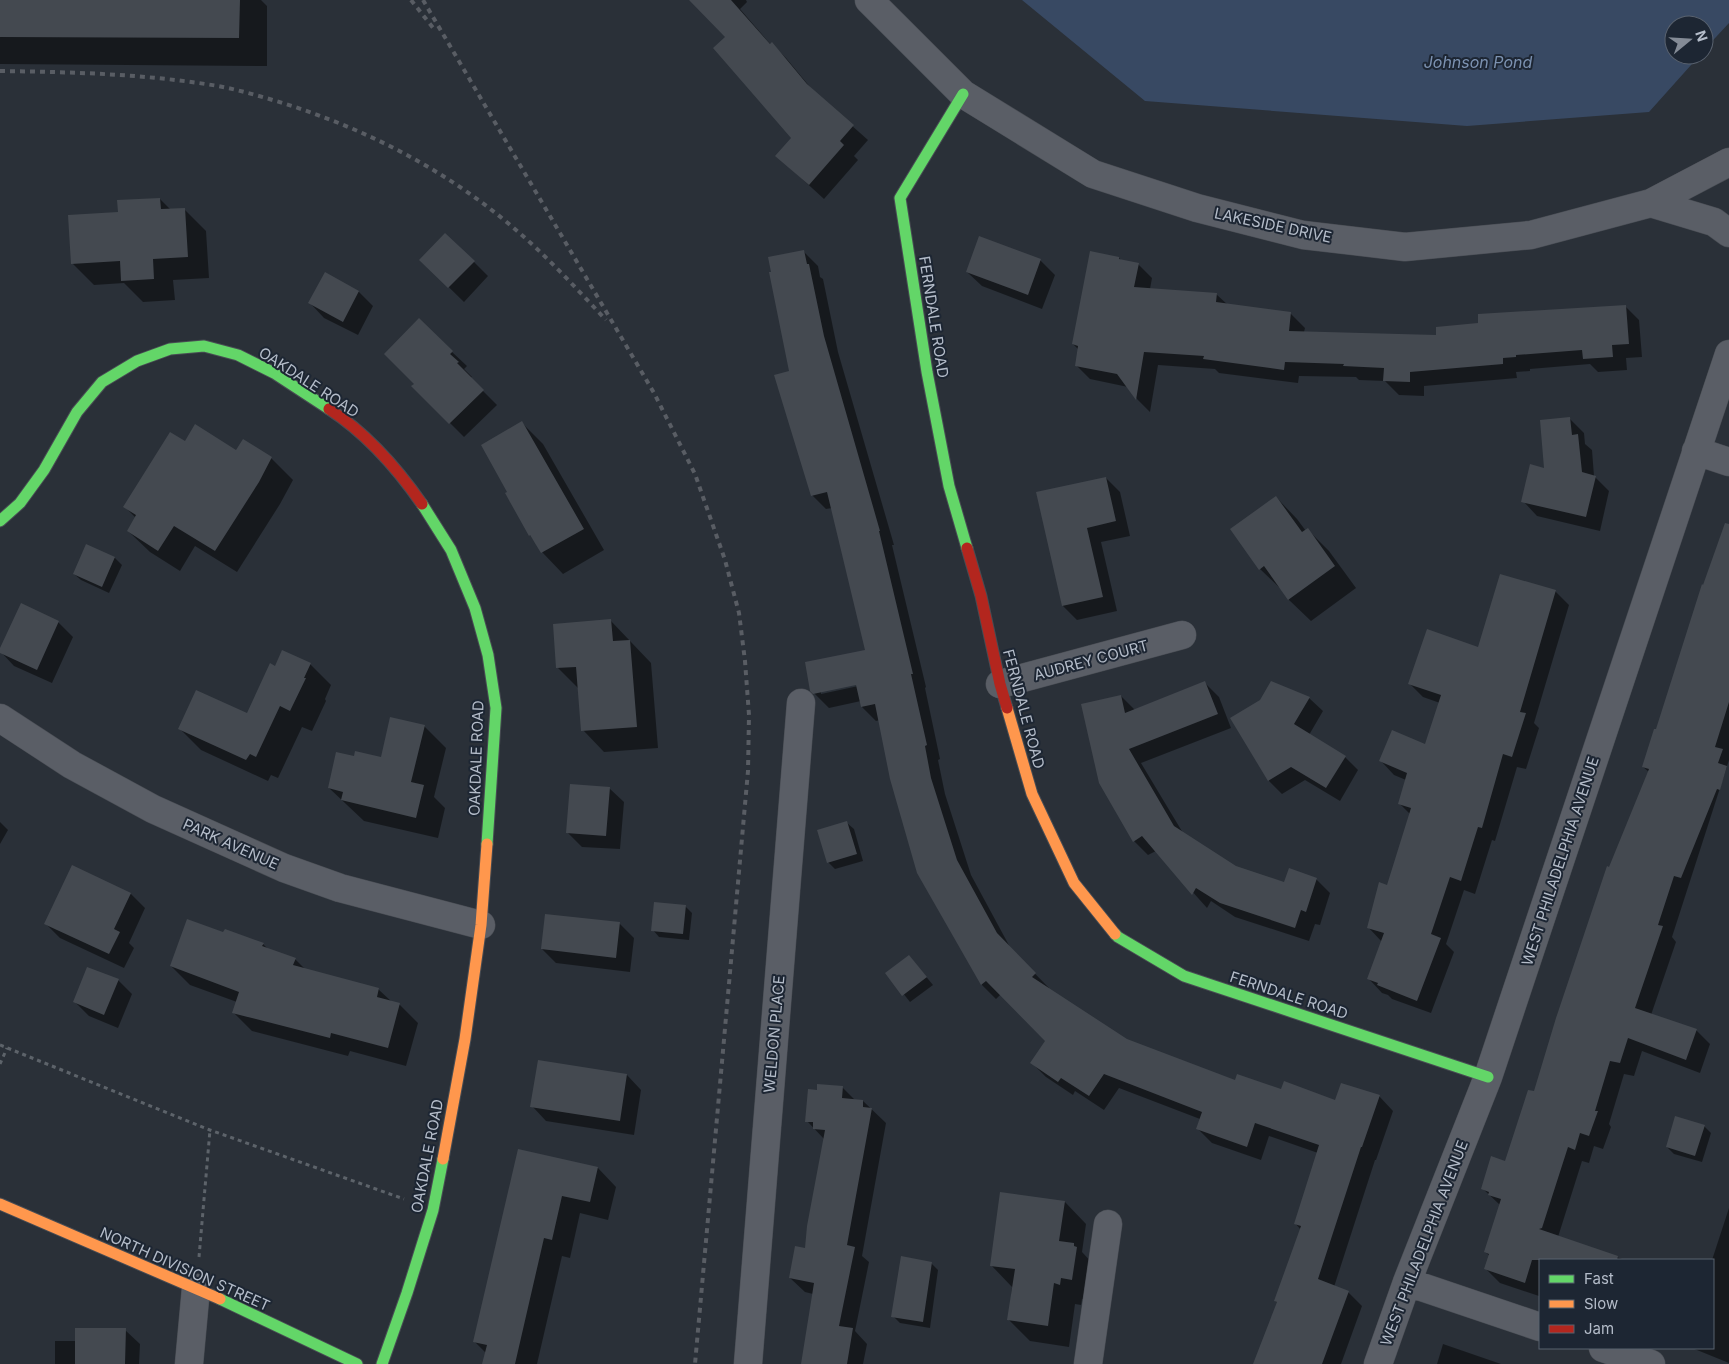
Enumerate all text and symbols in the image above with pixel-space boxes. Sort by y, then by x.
north arrow [1664,15,1714,65]
text: N [1692,28,1712,44]
water label: Johnson Pond [1424,52,1533,72]
street label: LAKESIDE DRIVE [1213,203,1333,247]
street label: FERNDALE ROAD [915,255,953,379]
street label: OAKDALE ROAD [255,343,363,421]
street label: AUDREY COURT [1032,636,1150,684]
street label: FERNDALE ROAD [999,647,1049,771]
street label: OAKDALE ROAD [464,700,488,816]
street label: WEST PHILADELPHIA AVENUE [1517,754,1603,968]
street label: PARK AVENUE [180,814,282,874]
street label: FERNDALE ROAD [1228,967,1350,1023]
street label: WELDON PLACE [759,974,789,1094]
street label: OAKDALE ROAD [407,1097,447,1215]
street label: WEST PHILADELPHIA AVENUE [1376,1137,1472,1349]
street label: NORTH DIVISION STREET [97,1223,273,1315]
legend [1539,1259,1714,1349]
text: Fast [1584,1269,1614,1288]
text: Slow [1584,1294,1618,1313]
text: Jam [1584,1319,1614,1338]

